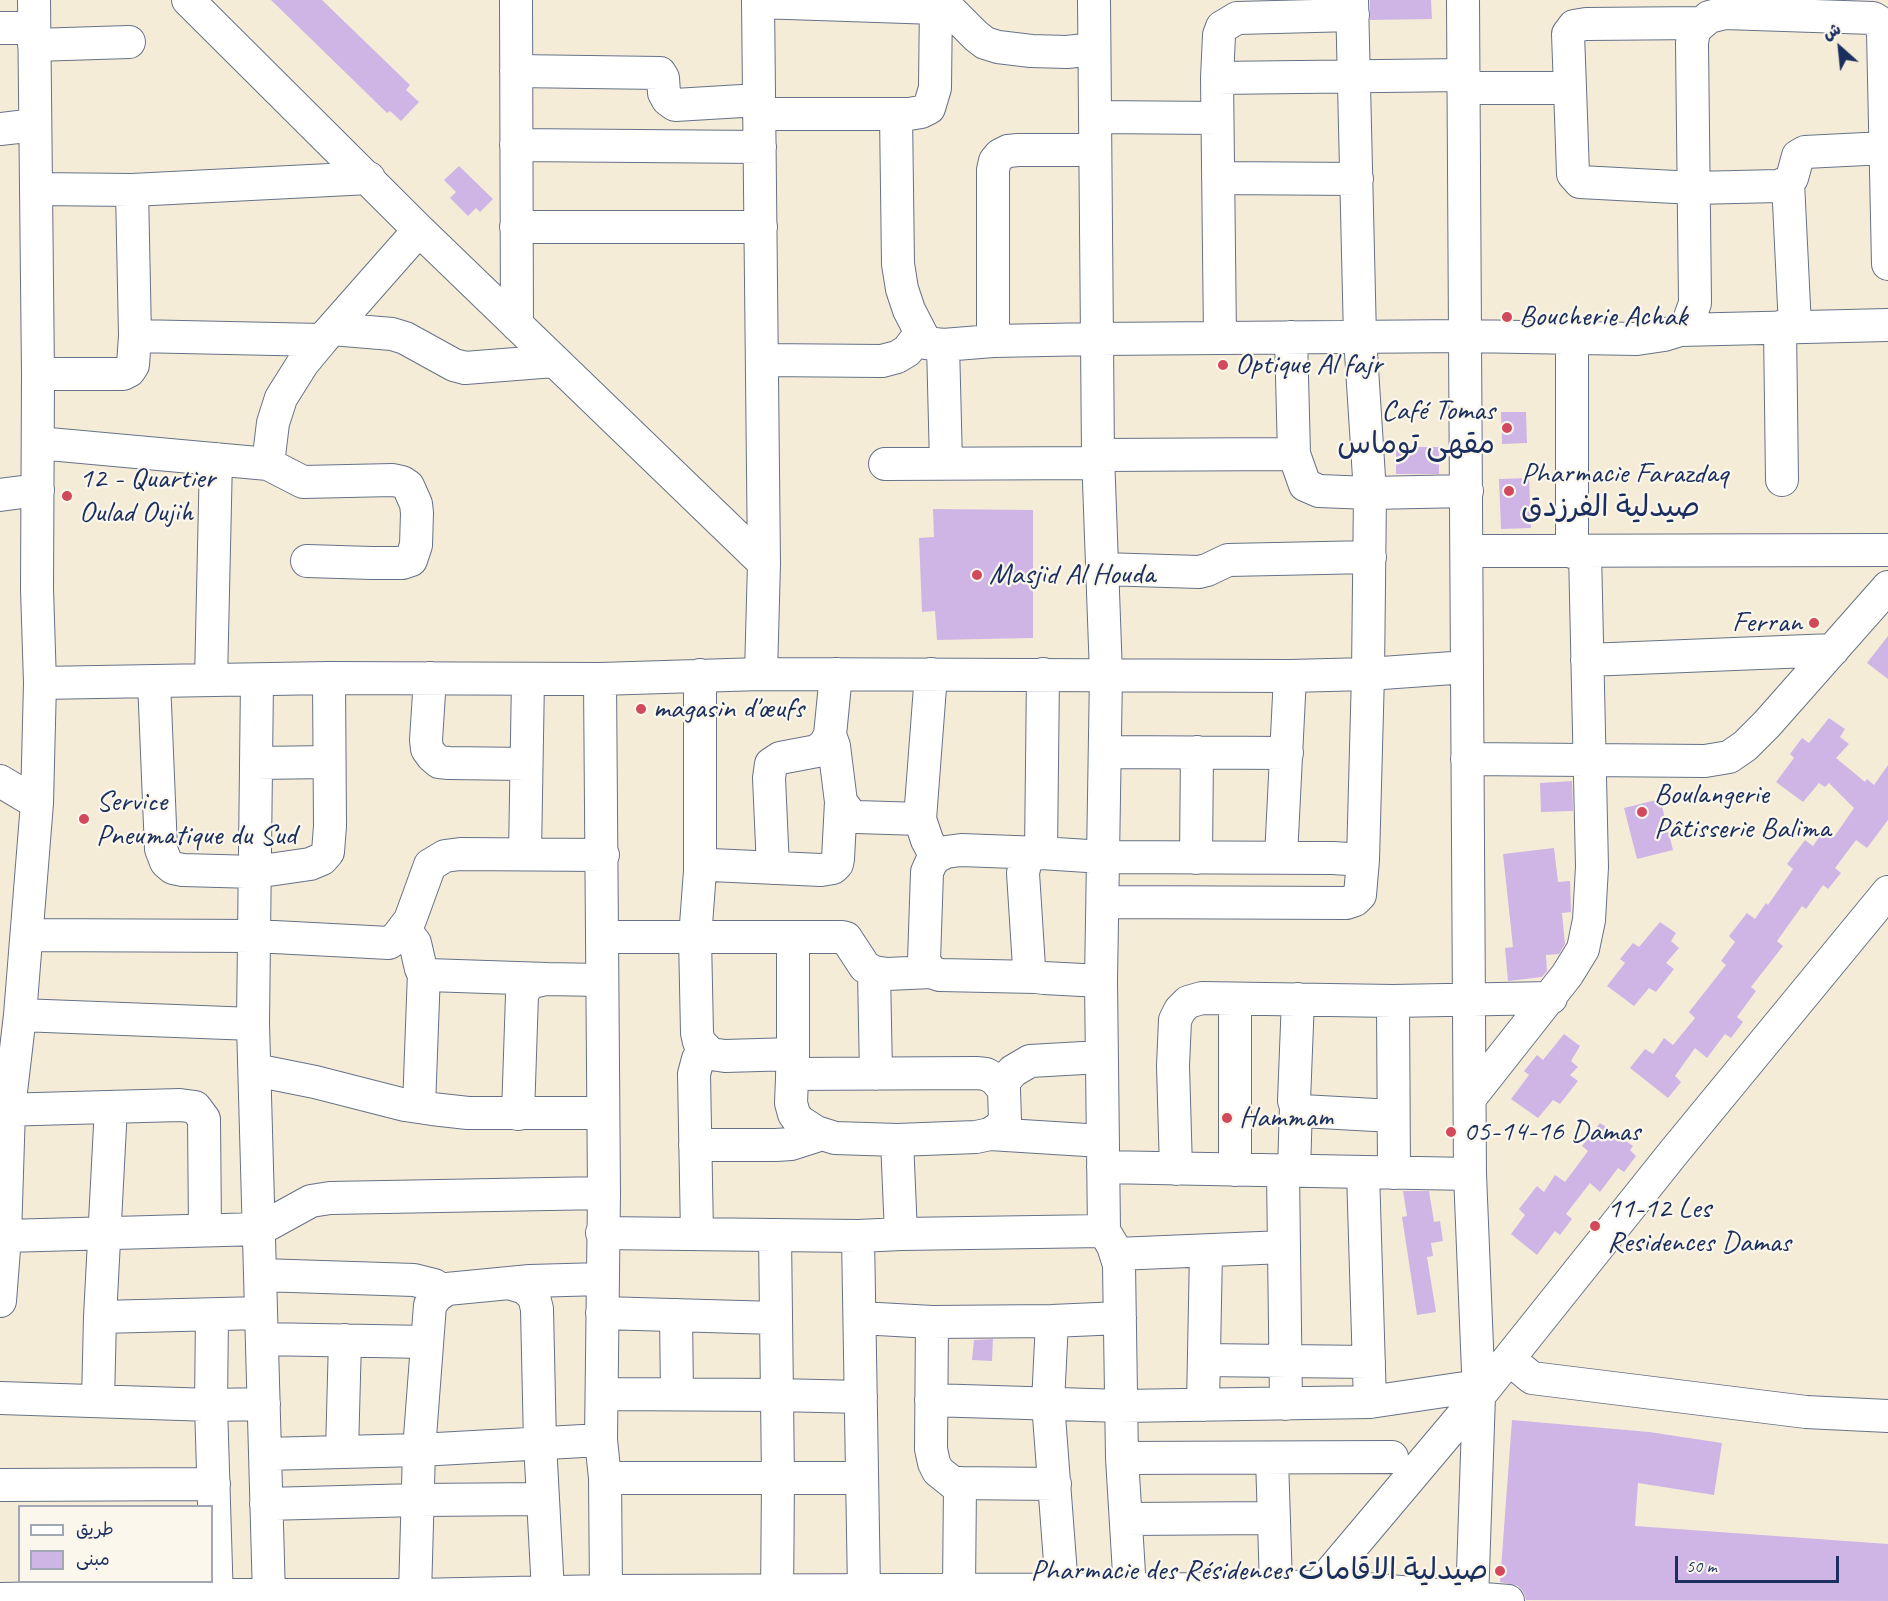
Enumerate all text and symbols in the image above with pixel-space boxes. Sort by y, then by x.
north arrow [1810,18,1870,78]
text: ش [1819,19,1844,45]
place label: Boucherie Achak [1519,299,1687,335]
marker: Boucherie Achak [1500,310,1514,324]
place label: Optique Al fajr [1235,347,1382,383]
marker: Optique Al fajr [1216,358,1230,372]
place label: Café Tomas مقهى توماس [1337,393,1495,464]
marker: Café Tomas مقهى توماس [1500,421,1514,435]
place label: Pharmacie Farazdaq صيدلية الفرزدق [1521,456,1729,526]
place label: 12 - Quartier Oulad Oujih [79,461,215,532]
marker: Pharmacie Farazdaq صيدلية الفرزدق [1502,484,1516,498]
marker: 12 - Quartier Oulad Oujih [60,489,74,503]
place label: Masjid Al Houda [989,557,1155,593]
marker: Masjid Al Houda [970,568,984,582]
place label: Ferran [1732,605,1802,641]
marker: Ferran [1807,616,1821,630]
place label: magasin d'œufs [653,691,804,727]
marker: magasin d'œufs [634,702,648,716]
place label: Boulangerie Pâtisserie Balima [1654,777,1830,848]
place label: Service Pneumatique du Sud [96,784,296,854]
marker: Boulangerie Pâtisserie Balima [1635,805,1649,819]
marker: Service Pneumatique du Sud [77,812,91,826]
place label: Hammam [1239,1100,1333,1136]
marker: Hammam [1220,1111,1234,1125]
place label: 05-14-16 Damas [1463,1114,1640,1150]
marker: 05-14-16 Damas [1444,1125,1458,1139]
place label: 11-12 Les Residences Damas [1607,1191,1791,1262]
marker: 11-12 Les Residences Damas [1588,1219,1602,1233]
legend [18,1505,213,1583]
text: طريق [76,1518,114,1540]
scale bar [1678,1544,1842,1582]
text: مبنى [76,1548,110,1570]
place label: Pharmacie des Résidences صيدلية الاقامات [1031,1553,1488,1589]
text: 50 m [1686,1555,1717,1577]
marker: Pharmacie des Résidences صيدلية الاقامات [1493,1564,1507,1578]

